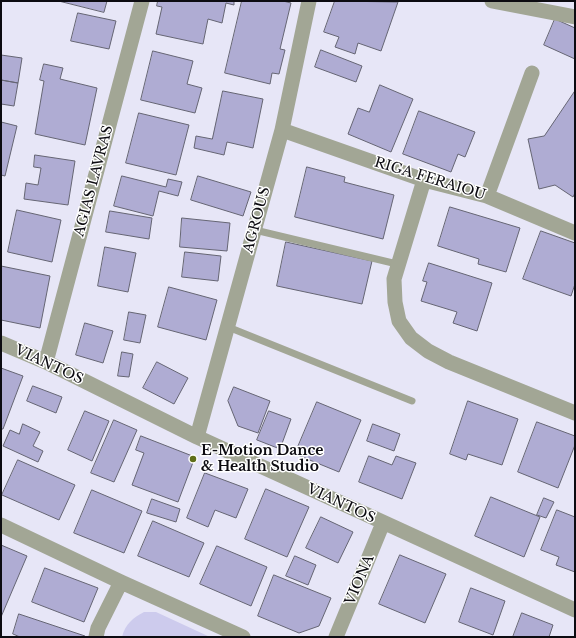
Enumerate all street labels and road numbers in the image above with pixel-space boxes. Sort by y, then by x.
street label: AGIAS LAVRAS [71,124,117,238]
street label: RIGA FERAIOU [372,154,488,204]
street label: AGROUS [240,185,274,255]
street label: VIANTOS [12,342,86,388]
street label: VIANTOS [304,481,378,527]
street label: VIONA [342,552,378,608]

